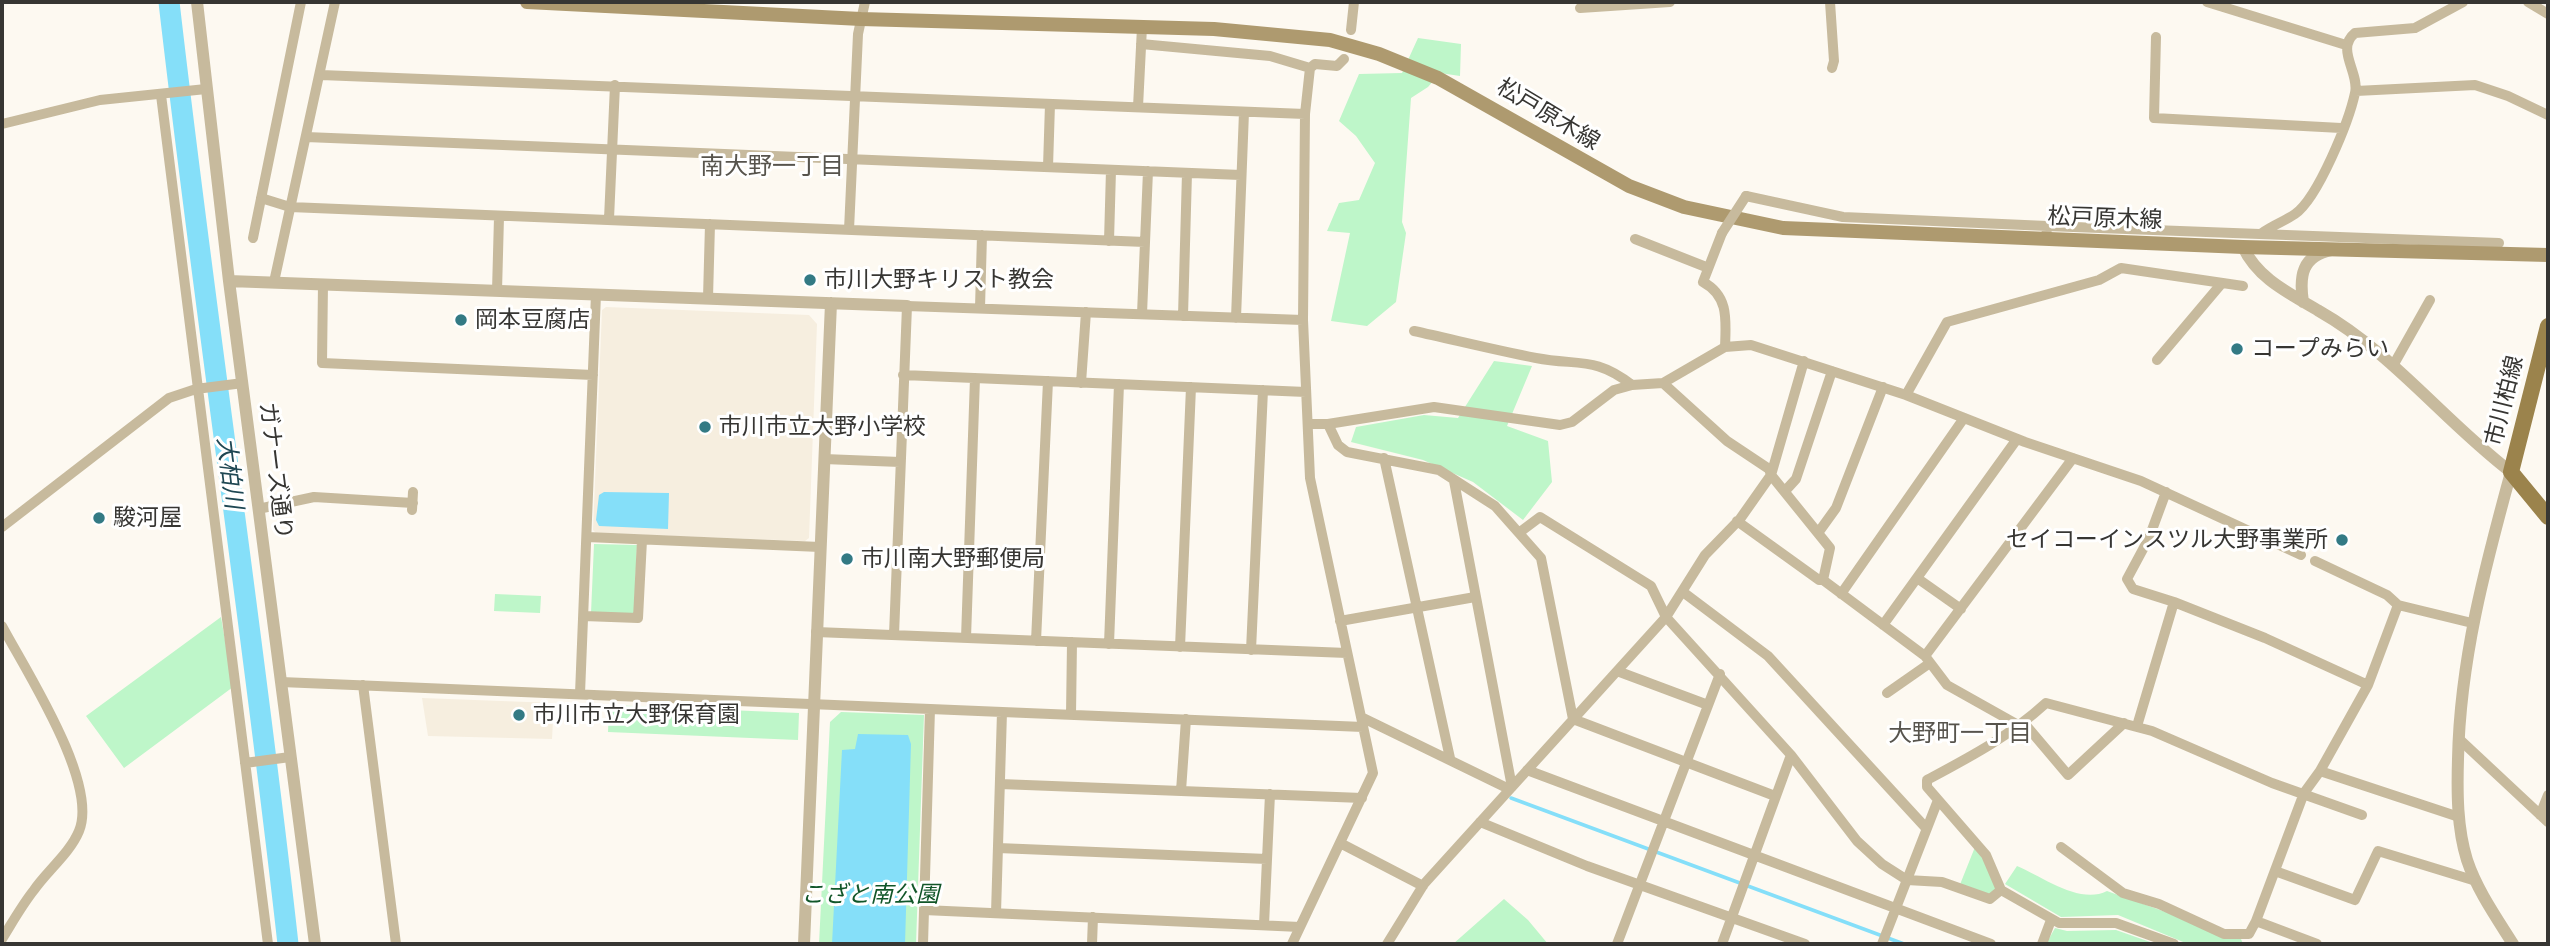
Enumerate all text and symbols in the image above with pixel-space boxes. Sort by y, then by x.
street label: 松戸原木線 [1492,74,1604,156]
district label: 南大野一丁目 [700,153,844,181]
street label: 松戸原木線 [2047,203,2163,235]
place label: 市川大野キリスト教会 [824,266,1054,294]
marker: 市川大野キリスト教会 [802,272,818,288]
place label: 岡本豆腐店 [475,306,590,334]
marker: 岡本豆腐店 [453,312,469,328]
place label: コープみらい [2251,335,2389,363]
marker: コープみらい [2229,341,2245,357]
street label: 市川柏線 [2480,353,2530,449]
street label: ガナーズ通り [253,401,297,541]
place label: 市川市立大野小学校 [719,413,926,441]
marker: 市川市立大野小学校 [697,419,713,435]
water label: 大柏川 [210,436,248,510]
place label: 駿河屋 [113,504,182,532]
marker: 駿河屋 [91,510,107,526]
place label: セイコーインスツル大野事業所 [2006,526,2328,554]
marker: セイコーインスツル大野事業所 [2334,532,2350,548]
place label: 市川南大野郵便局 [861,545,1045,573]
marker: 市川南大野郵便局 [839,551,855,567]
place label: 市川市立大野保育園 [533,701,740,729]
marker: 市川市立大野保育園 [511,707,527,723]
district label: 大野町一丁目 [1888,720,2032,748]
park label: こざと南公園 [801,881,939,909]

